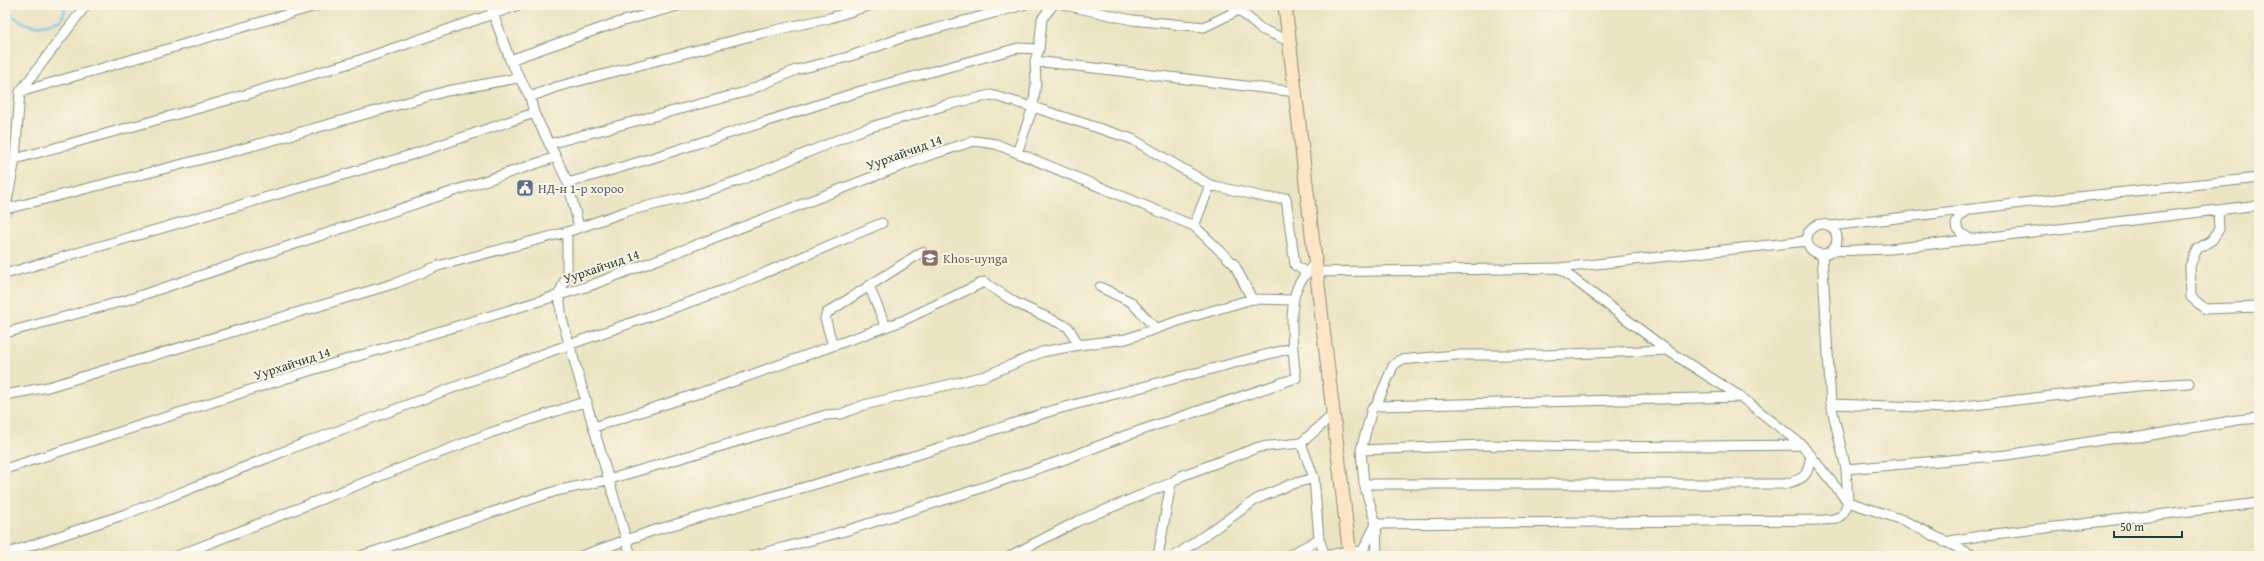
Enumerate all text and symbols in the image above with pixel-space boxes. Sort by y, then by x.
street label: Уурхайчид 14 [864,130,945,175]
public building icon: НД-н 1-р хороо [515,178,535,198]
place label: НД-н 1-р хороо [538,179,624,198]
street label: Уурхайчид 14 [561,245,642,288]
school or university icon: Khos-uynga [920,248,940,268]
place label: Khos-uynga [943,249,1009,268]
street label: Уурхайчид 14 [252,342,333,385]
scale bar [2114,513,2182,539]
text: 50 m [2120,518,2144,535]

